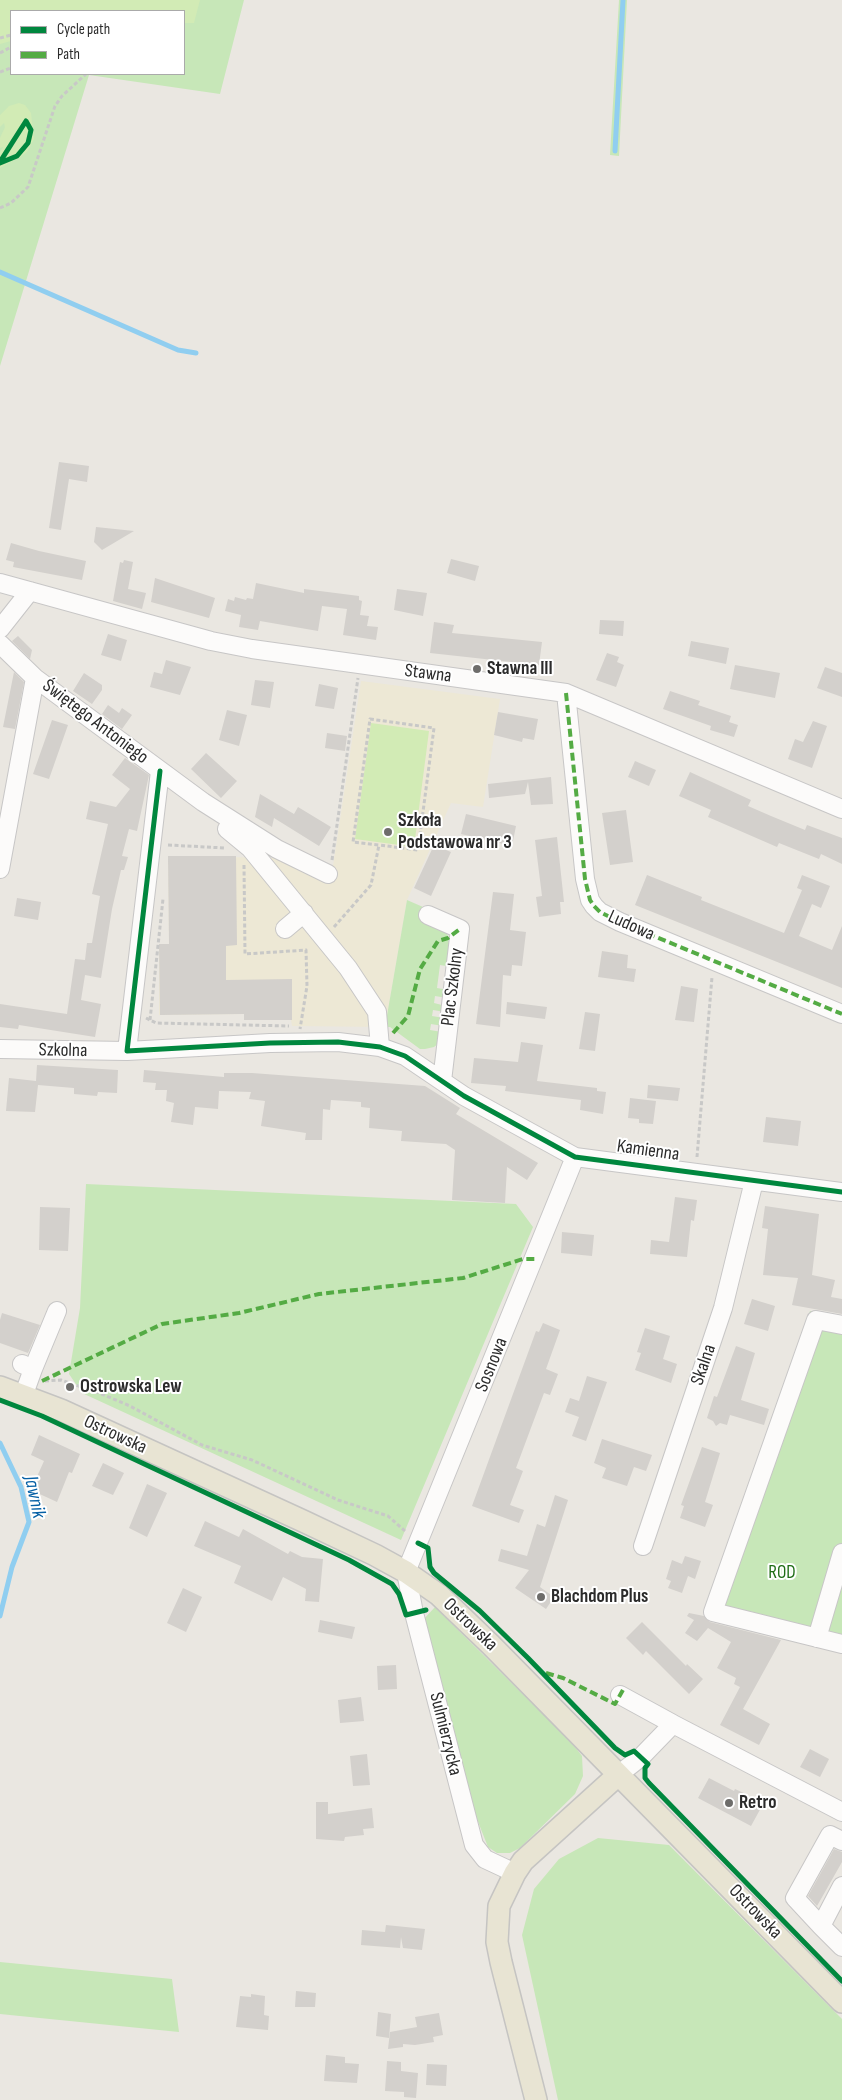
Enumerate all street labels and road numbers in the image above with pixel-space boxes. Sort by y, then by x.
street label: Stawna [403,660,453,688]
street label: Świętego Antoniego [38,675,152,769]
street label: Ludowa [604,906,658,946]
street label: Plac Szkolny [437,947,469,1027]
street label: Szkolna [38,1039,88,1063]
street label: Kamienna [615,1135,681,1167]
street label: Sosnowa [471,1335,513,1395]
street label: Skalna [686,1342,722,1388]
street label: Ostrowska [80,1411,150,1459]
street label: Ostrowska [438,1594,502,1656]
street label: Sulmierzycka [424,1690,466,1778]
street label: Ostrowska [724,1880,786,1944]

